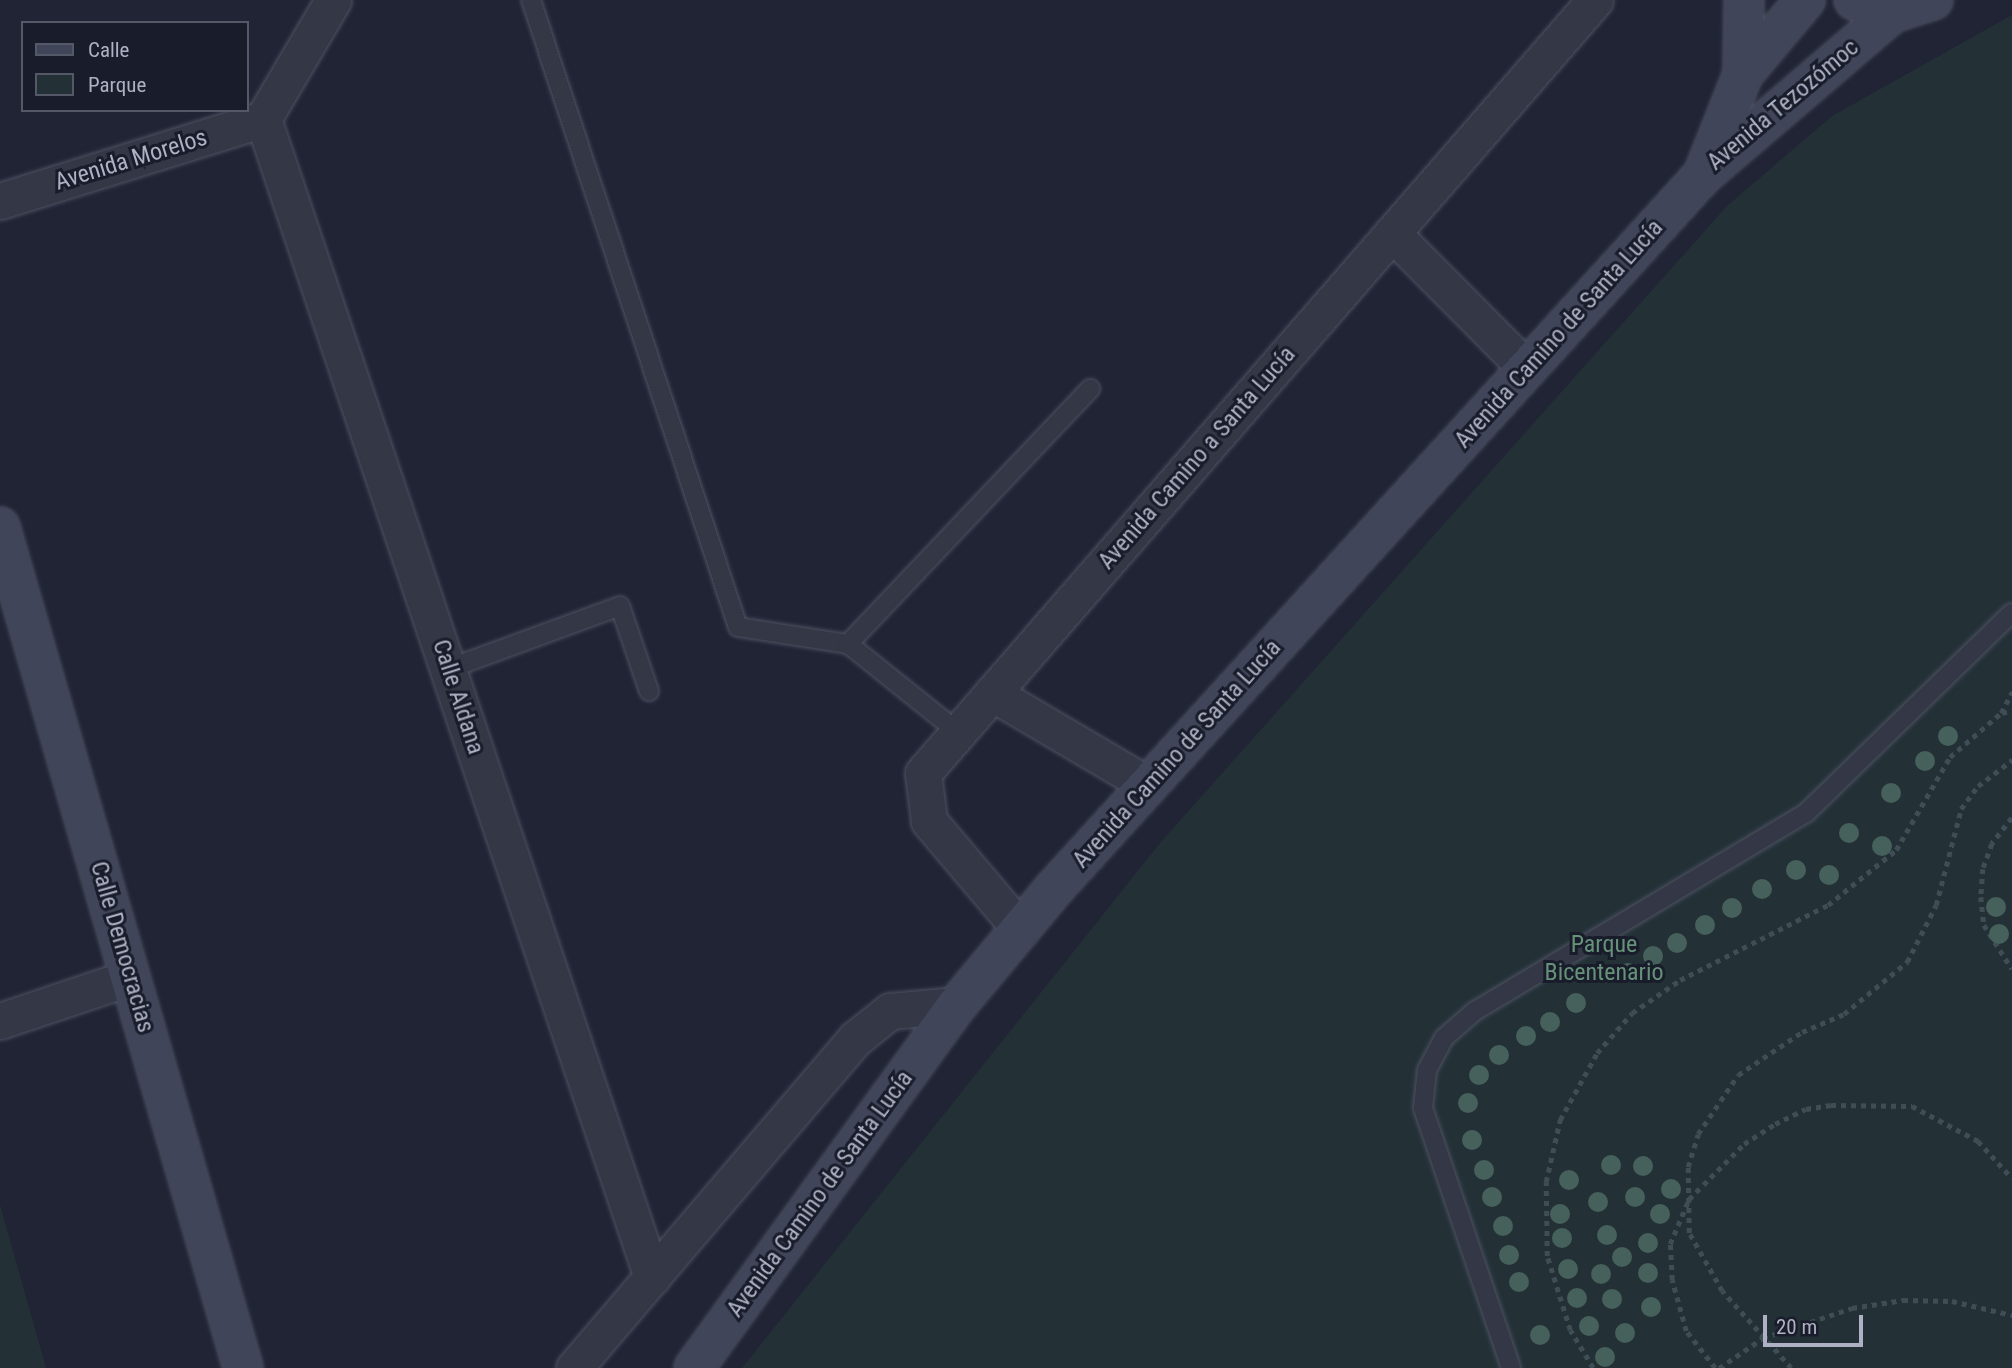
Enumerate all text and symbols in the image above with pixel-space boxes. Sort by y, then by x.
legend [21,21,248,112]
street label: Avenida Tezozómoc [1701,33,1865,177]
text: Calle [88,38,129,62]
text: Parque [88,73,146,97]
street label: Avenida Morelos [51,123,211,197]
street label: Avenida Camino de Santa Lucía [1449,214,1669,454]
street label: Avenida Camino a Santa Lucía [1092,341,1302,575]
street label: Avenida Camino de Santa Lucía [1067,634,1287,874]
street label: Calle Aldana [426,636,490,758]
street label: Calle Democracias [84,858,160,1036]
park label: Parque Bicentenario [1545,931,1663,987]
street label: Avenida Camino de Santa Lucía [721,1065,919,1323]
scale bar [1767,1302,1867,1346]
text: 20 m [1776,1315,1817,1339]

